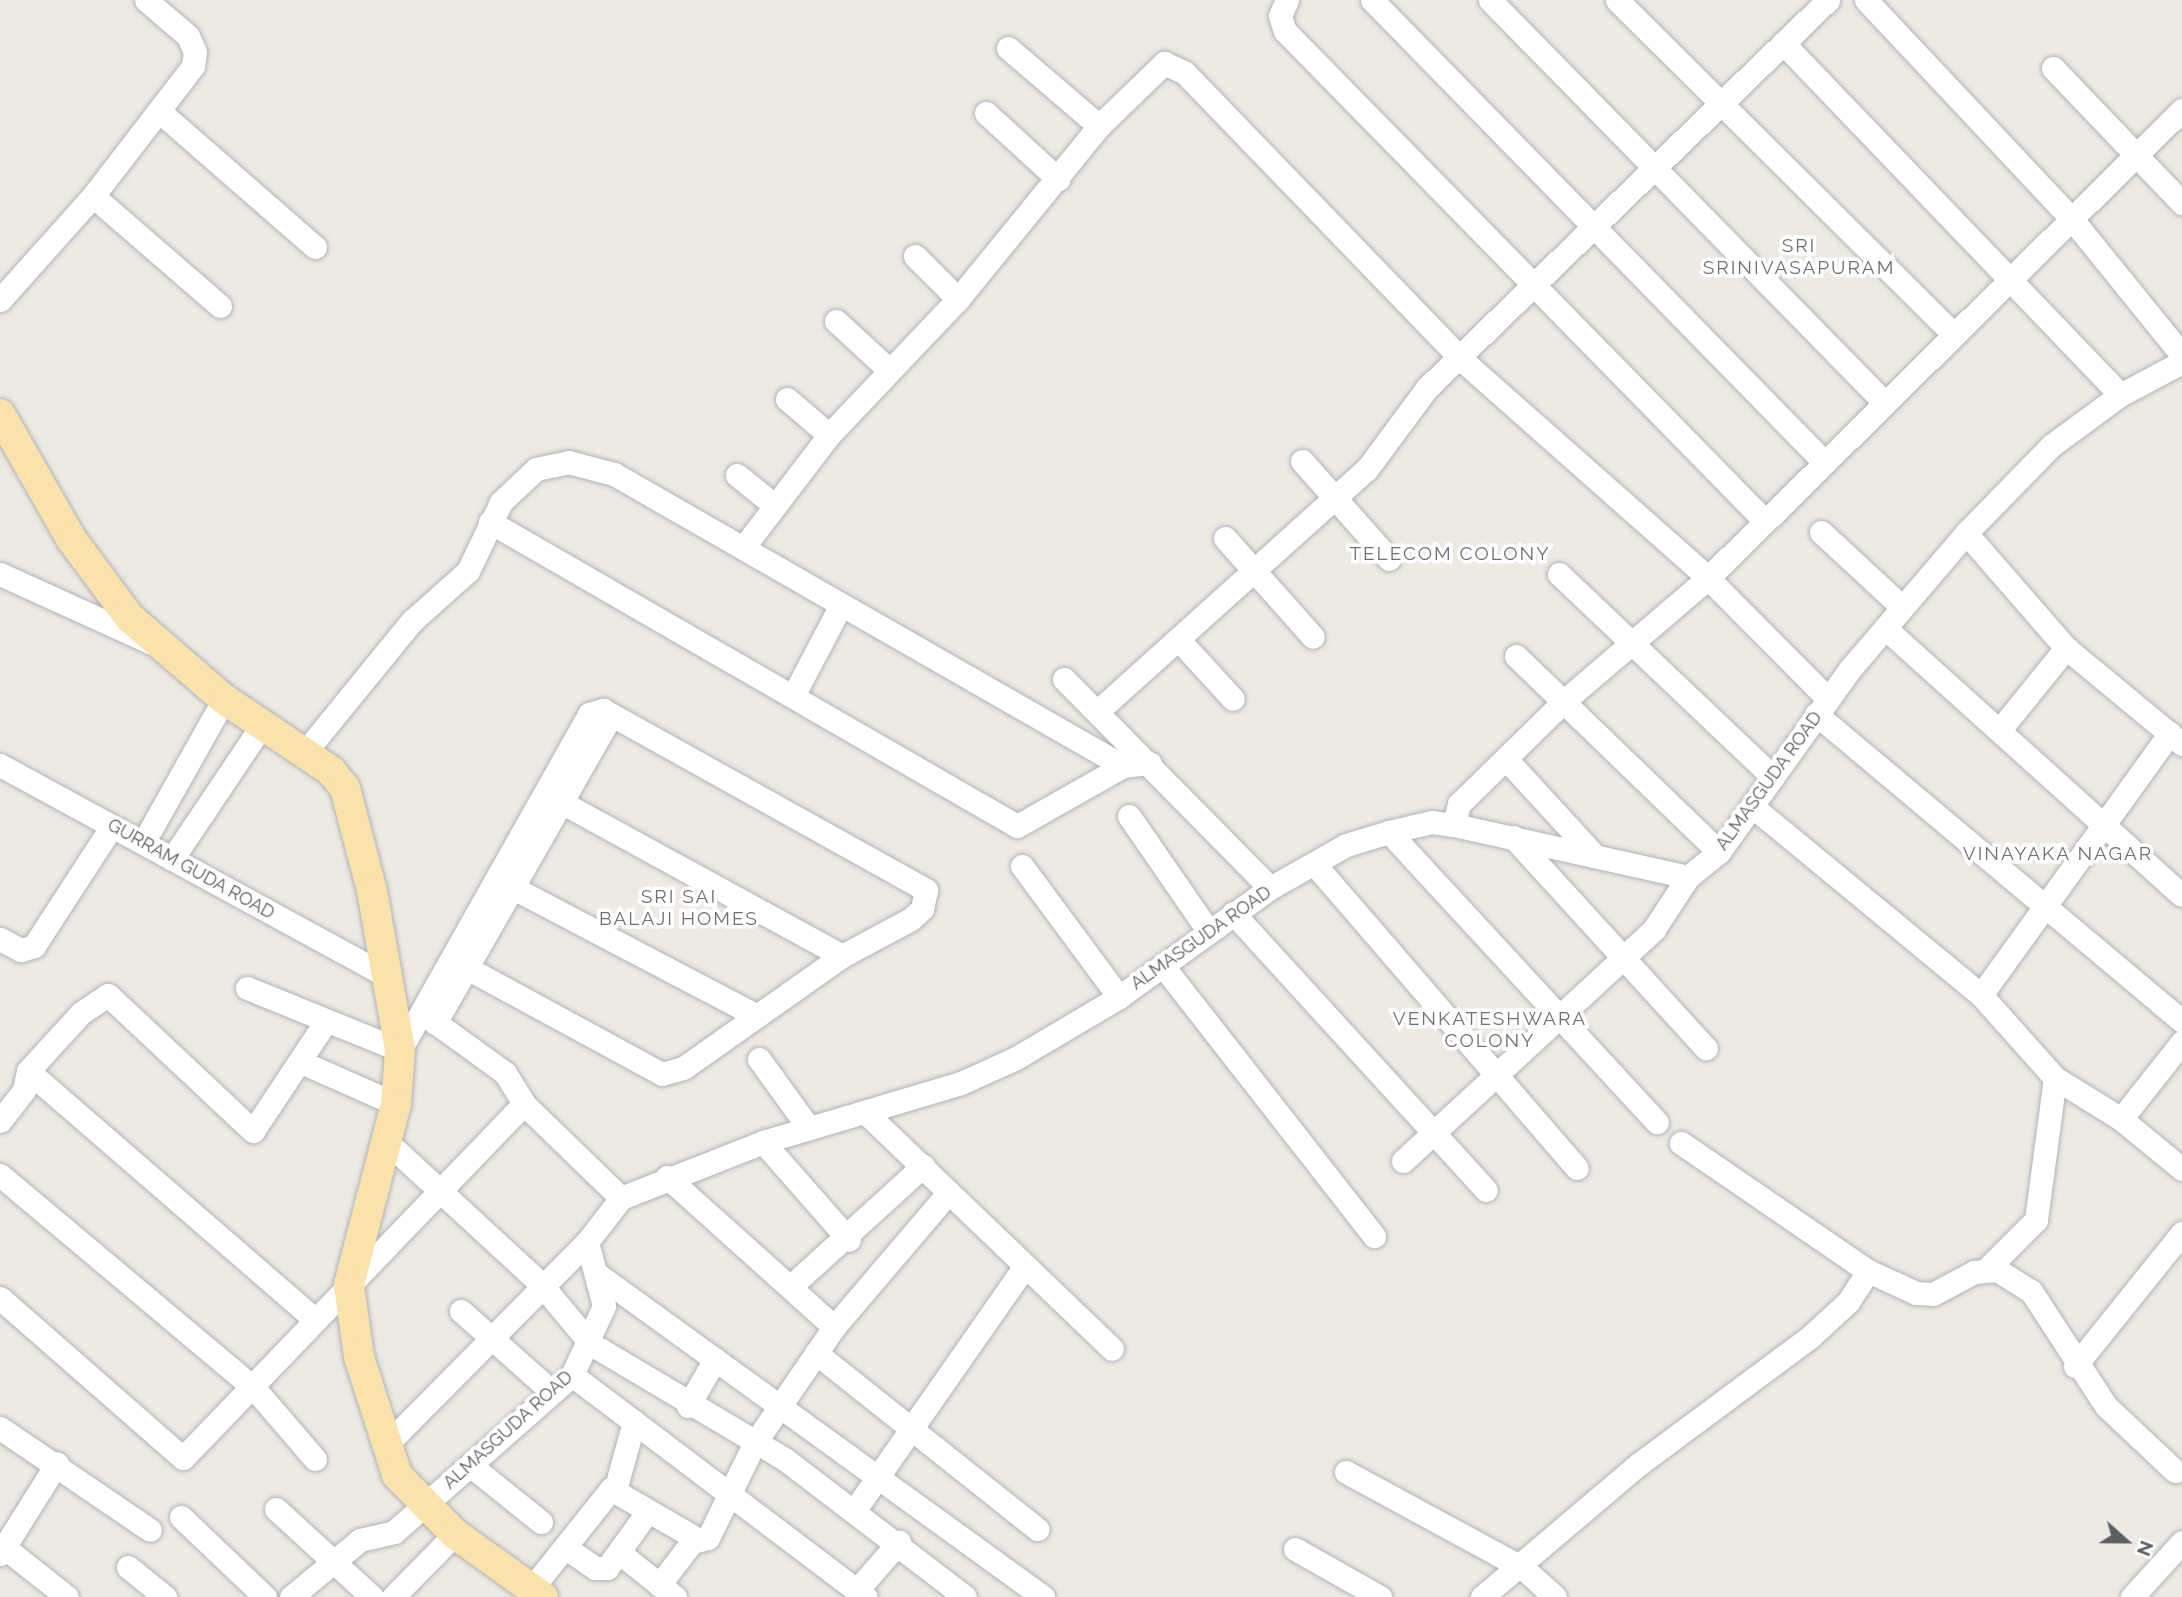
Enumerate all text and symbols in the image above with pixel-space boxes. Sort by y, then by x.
district label: SRI SRINIVASAPURAM [1704,235,1894,279]
district label: TELECOM COLONY [1351,543,1549,565]
street label: ALMASGUDA ROAD [1711,707,1827,855]
street label: GURRAM GUDA ROAD [104,814,278,924]
district label: VINAYAKA NAGAR [1964,843,2152,865]
street label: ALMASGUDA ROAD [1126,881,1276,995]
district label: SRI SAI BALAJI HOMES [601,886,757,930]
district label: VENKATESHWARA COLONY [1394,1008,1586,1052]
street label: ALMASGUDA ROAD [439,1366,577,1494]
north arrow [2091,1506,2161,1576]
text: N [2133,1538,2158,1559]

